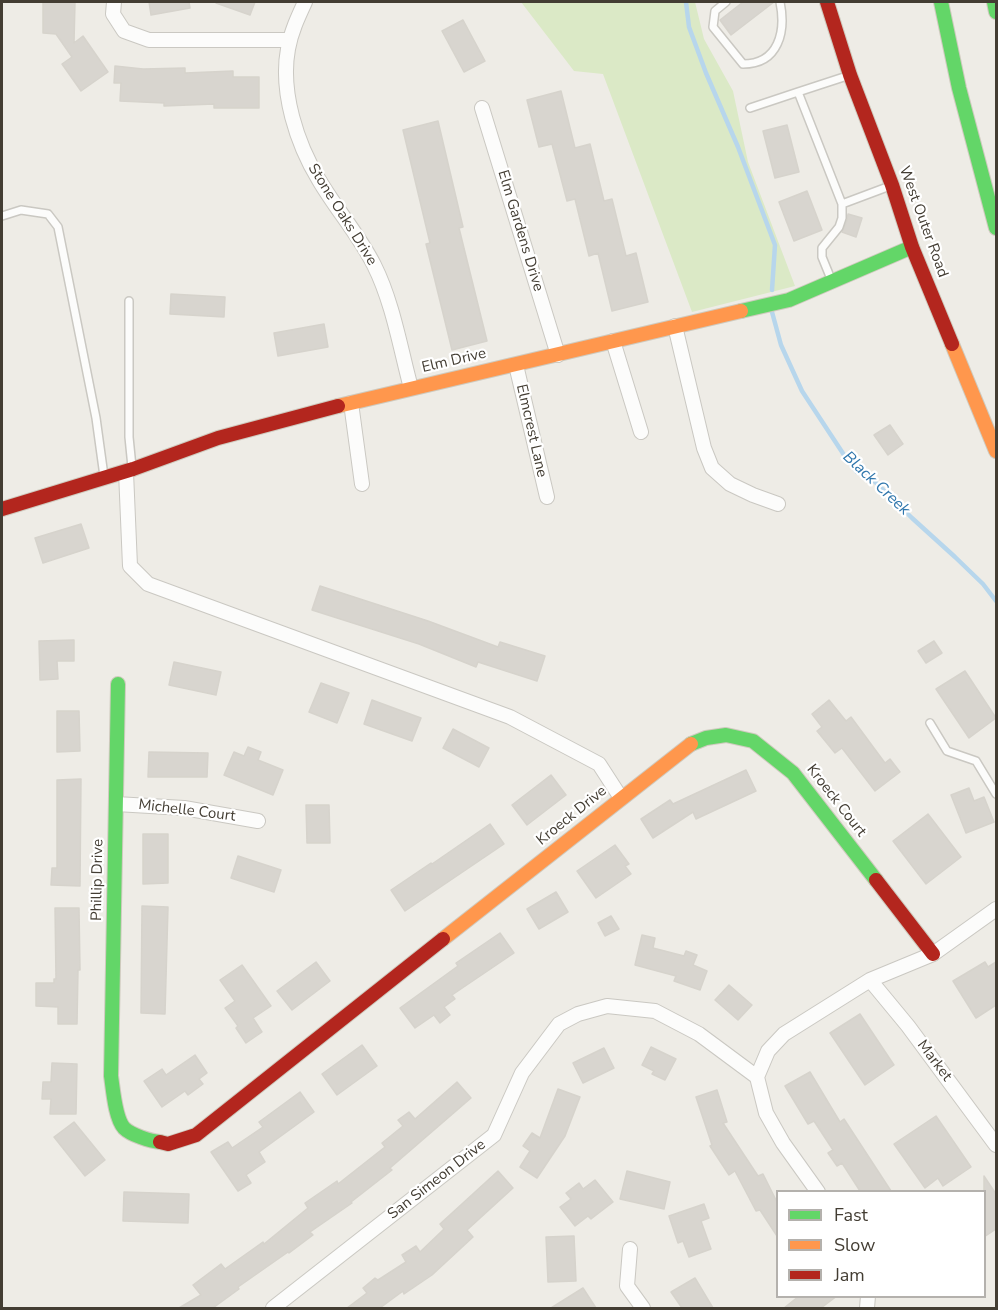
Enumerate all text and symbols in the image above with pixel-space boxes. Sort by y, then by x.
street label: Stone Oaks Drive [303,161,381,269]
street label: West Outer Road [895,164,951,280]
street label: Elm Gardens Drive [493,168,547,294]
street label: Elm Drive [420,345,488,377]
street label: Elmcrest Lane [512,383,550,479]
water label: Black Creek [838,448,914,520]
street label: Kroeck Court [802,761,870,841]
street label: Kroeck Drive [533,782,611,850]
street label: Michelle Court [137,796,237,826]
street label: Phillip Drive [88,839,108,921]
street label: Market [913,1037,955,1085]
street label: San Simeon Drive [384,1136,490,1224]
legend [776,1190,986,1298]
text: Fast [834,1203,868,1227]
text: Slow [834,1233,875,1257]
text: Jam [834,1263,865,1287]

